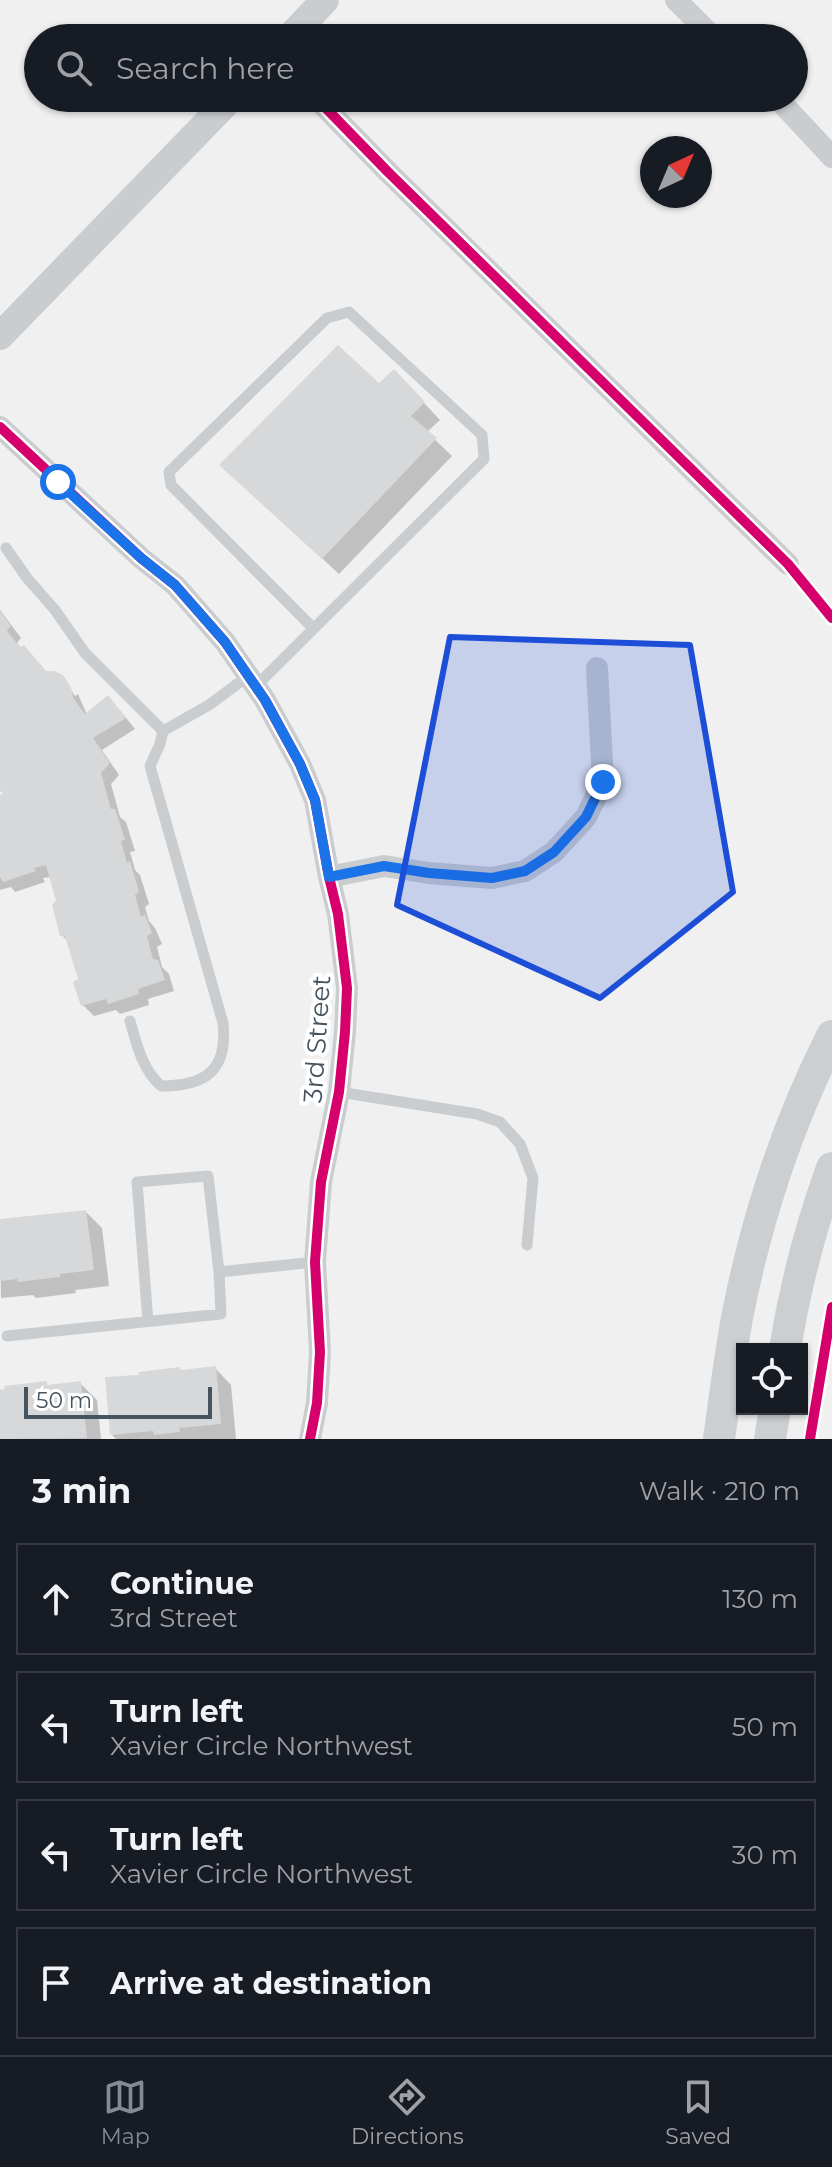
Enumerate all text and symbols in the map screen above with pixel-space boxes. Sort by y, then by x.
search box [24,24,808,112]
icon: search [52,46,96,90]
text: Search here [116,50,294,87]
north arrow [640,136,712,208]
route start [40,464,76,500]
route end [585,764,621,800]
street label: 3rd Street [297,974,337,1104]
map controls [736,1343,808,1415]
button: locate [736,1343,808,1415]
scale bar [24,1383,212,1419]
text: 50 m [36,1387,92,1414]
text: 3 min [32,1470,131,1512]
text: Walk · 210 m [639,1475,800,1507]
text: Continue [110,1565,254,1602]
icon: ahead [34,1577,78,1621]
text: 130 m [722,1583,798,1615]
text: 3rd Street [110,1602,238,1634]
text: Turn left [110,1693,243,1730]
icon: left [34,1705,78,1749]
text: 50 m [732,1711,798,1743]
text: Xavier Circle Northwest [110,1730,413,1762]
text: Turn left [110,1821,243,1858]
icon: left [34,1833,78,1877]
text: 30 m [732,1839,798,1871]
text: Xavier Circle Northwest [110,1858,413,1890]
icon: arrive [34,1961,78,2005]
text: Arrive at destination [110,1965,432,2002]
tab: Map [101,2075,150,2150]
tab: Directions [351,2075,464,2150]
tab: Saved [665,2075,731,2150]

